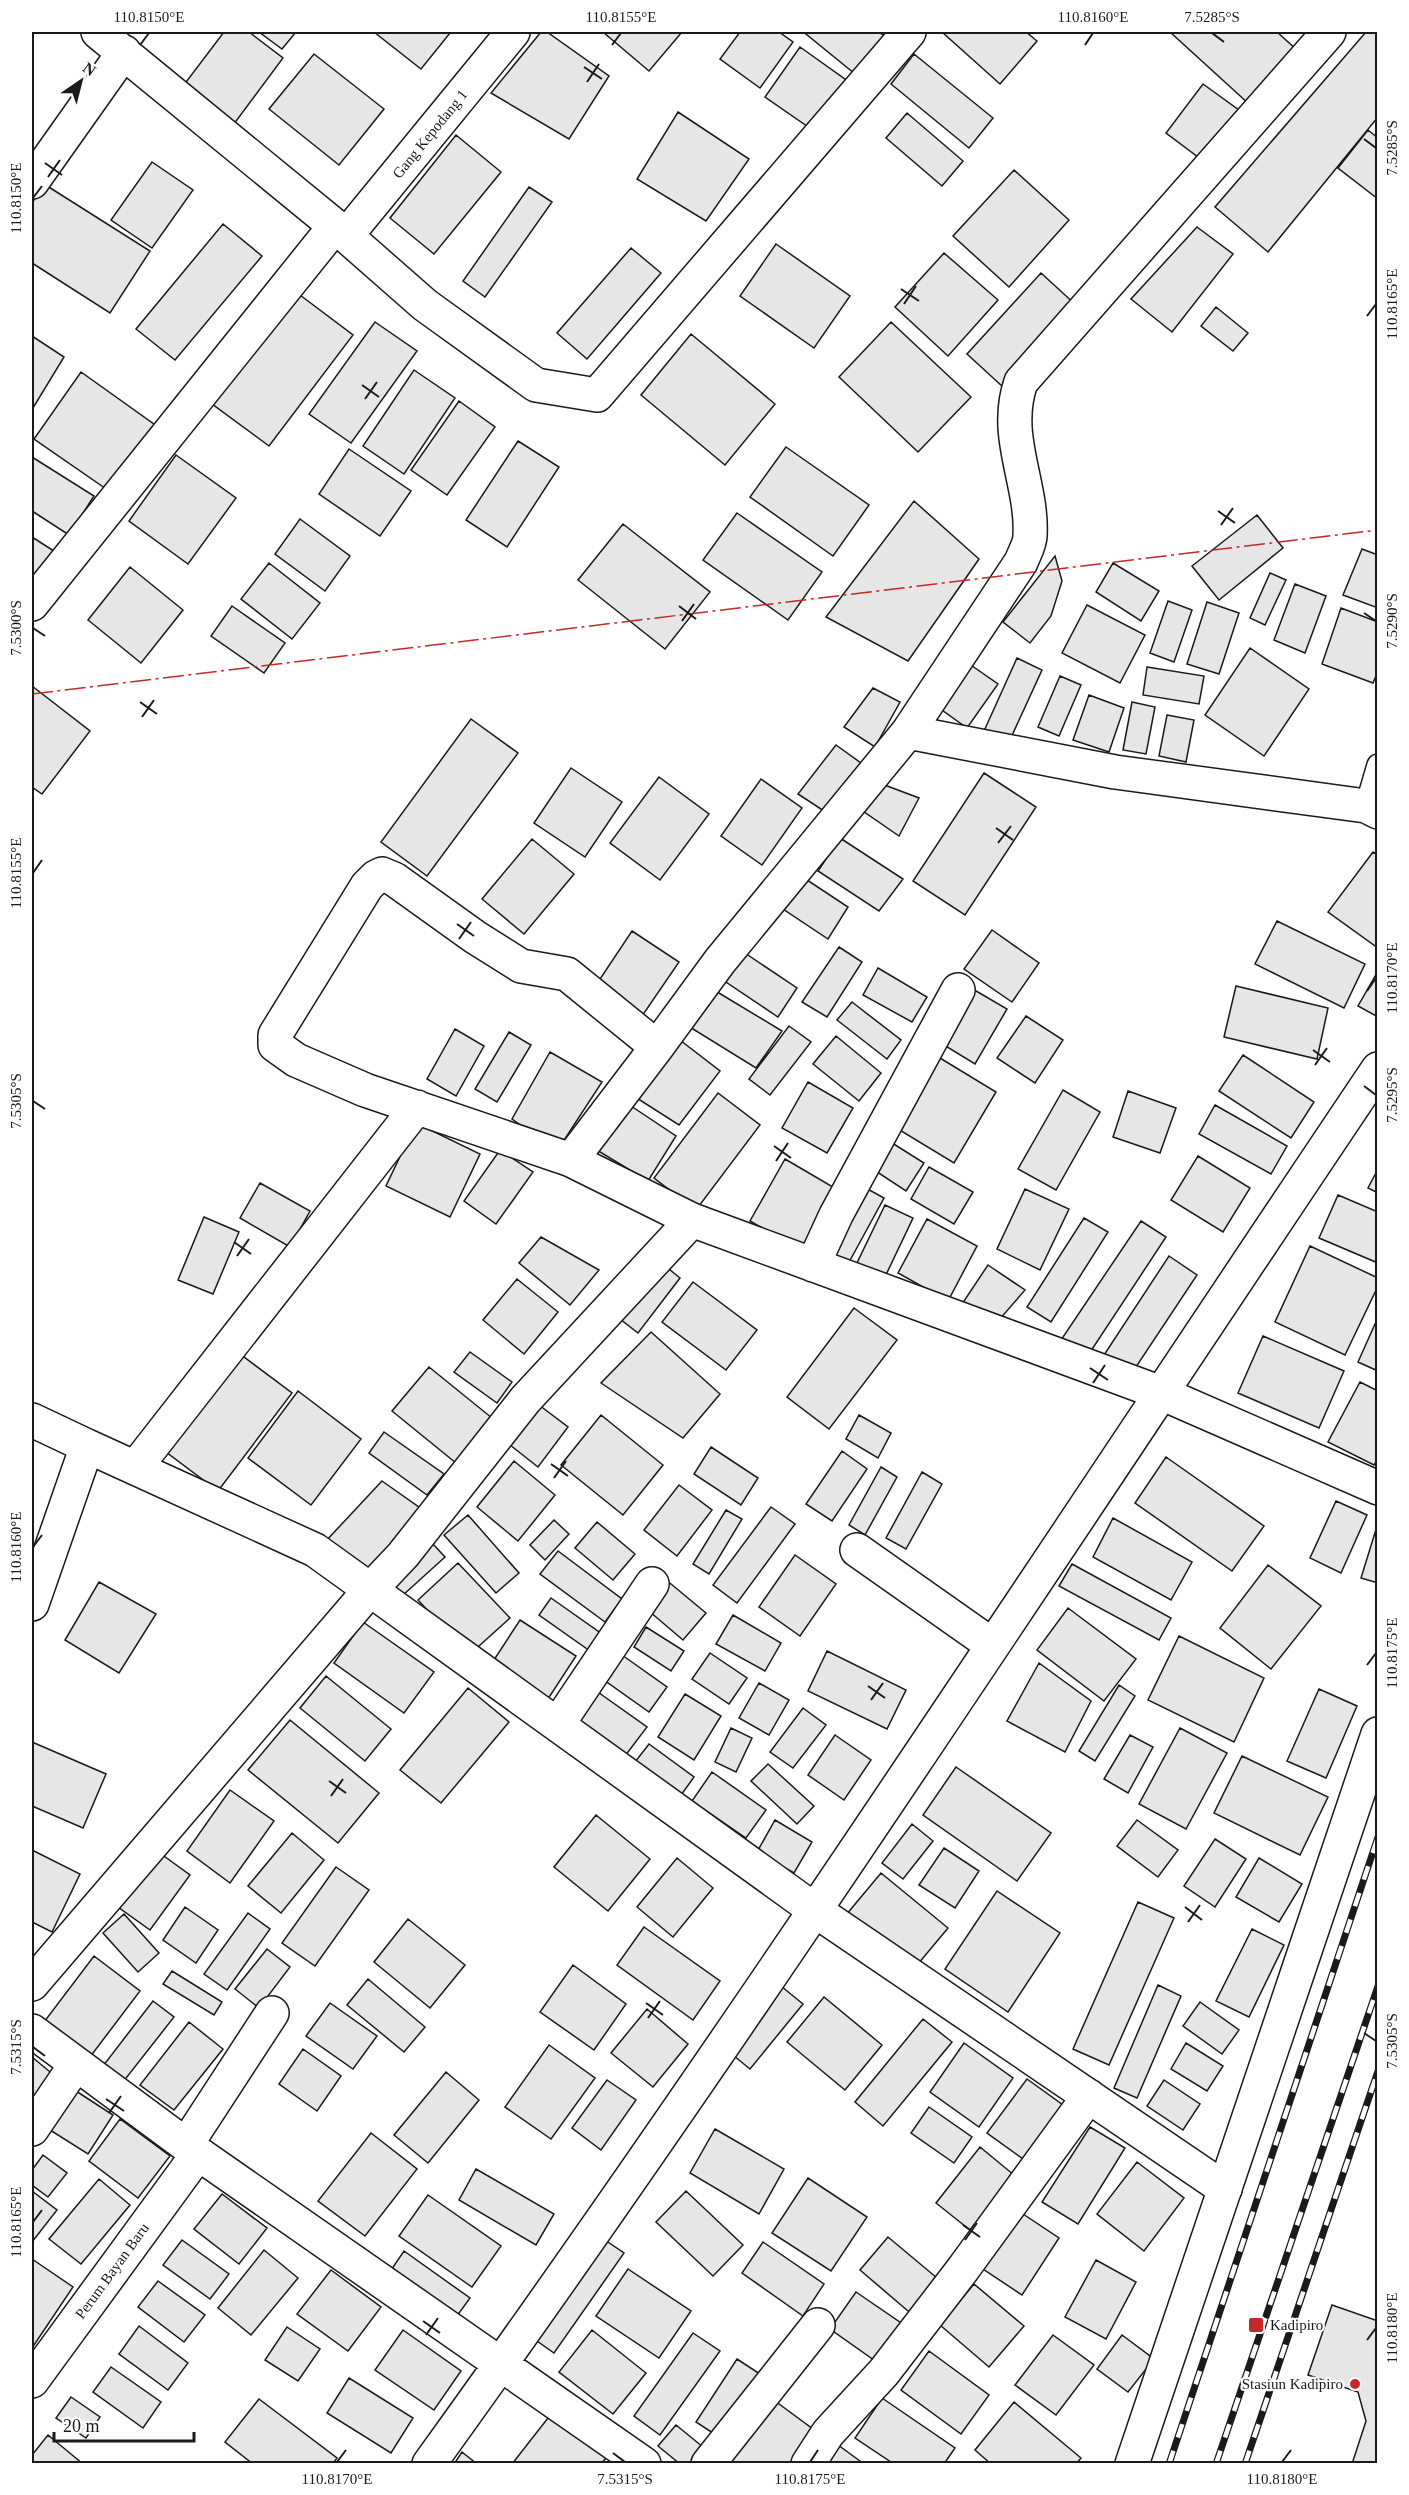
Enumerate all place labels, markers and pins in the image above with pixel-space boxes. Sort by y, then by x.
marker: Kadipiro [1247,2316,1265,2334]
place label: Kadipiro [1270,2317,1323,2333]
place label: Stasiun Kadipiro [1242,2376,1343,2392]
marker: Stasiun Kadipiro [1348,2377,1362,2391]

